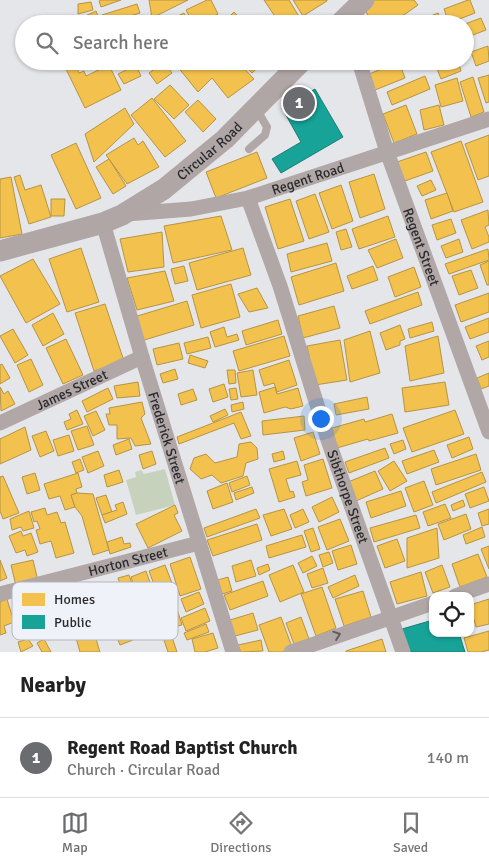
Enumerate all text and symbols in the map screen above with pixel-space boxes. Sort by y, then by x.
search box [15,15,474,70]
icon: search [33,29,61,57]
text: Search here [73,31,169,55]
pin: 1 [283,84,315,122]
street label: Circular Road [173,118,246,184]
street label: Regent Road [269,159,346,198]
street label: Regent Street [400,205,444,288]
street label: James Street [33,366,110,414]
street label: Frederick Street [145,389,189,486]
your location [308,406,334,432]
street label: Sibthorpe Street [324,448,372,546]
street label: Horton Street [86,543,170,580]
legend [12,582,178,640]
text: Homes [54,591,95,608]
map controls [429,592,474,637]
button: locate [429,592,474,637]
text: Public [54,614,92,631]
one-way arrow [332,631,340,641]
text: Nearby [20,672,86,698]
text: Regent Road Baptist Church [67,736,298,760]
text: 1 [32,748,40,768]
text: 140 m [427,748,469,768]
text: Church · Circular Road [67,760,220,780]
tab: Map [61,809,89,856]
tab: Directions [210,809,271,856]
tab: Saved [393,809,428,856]

